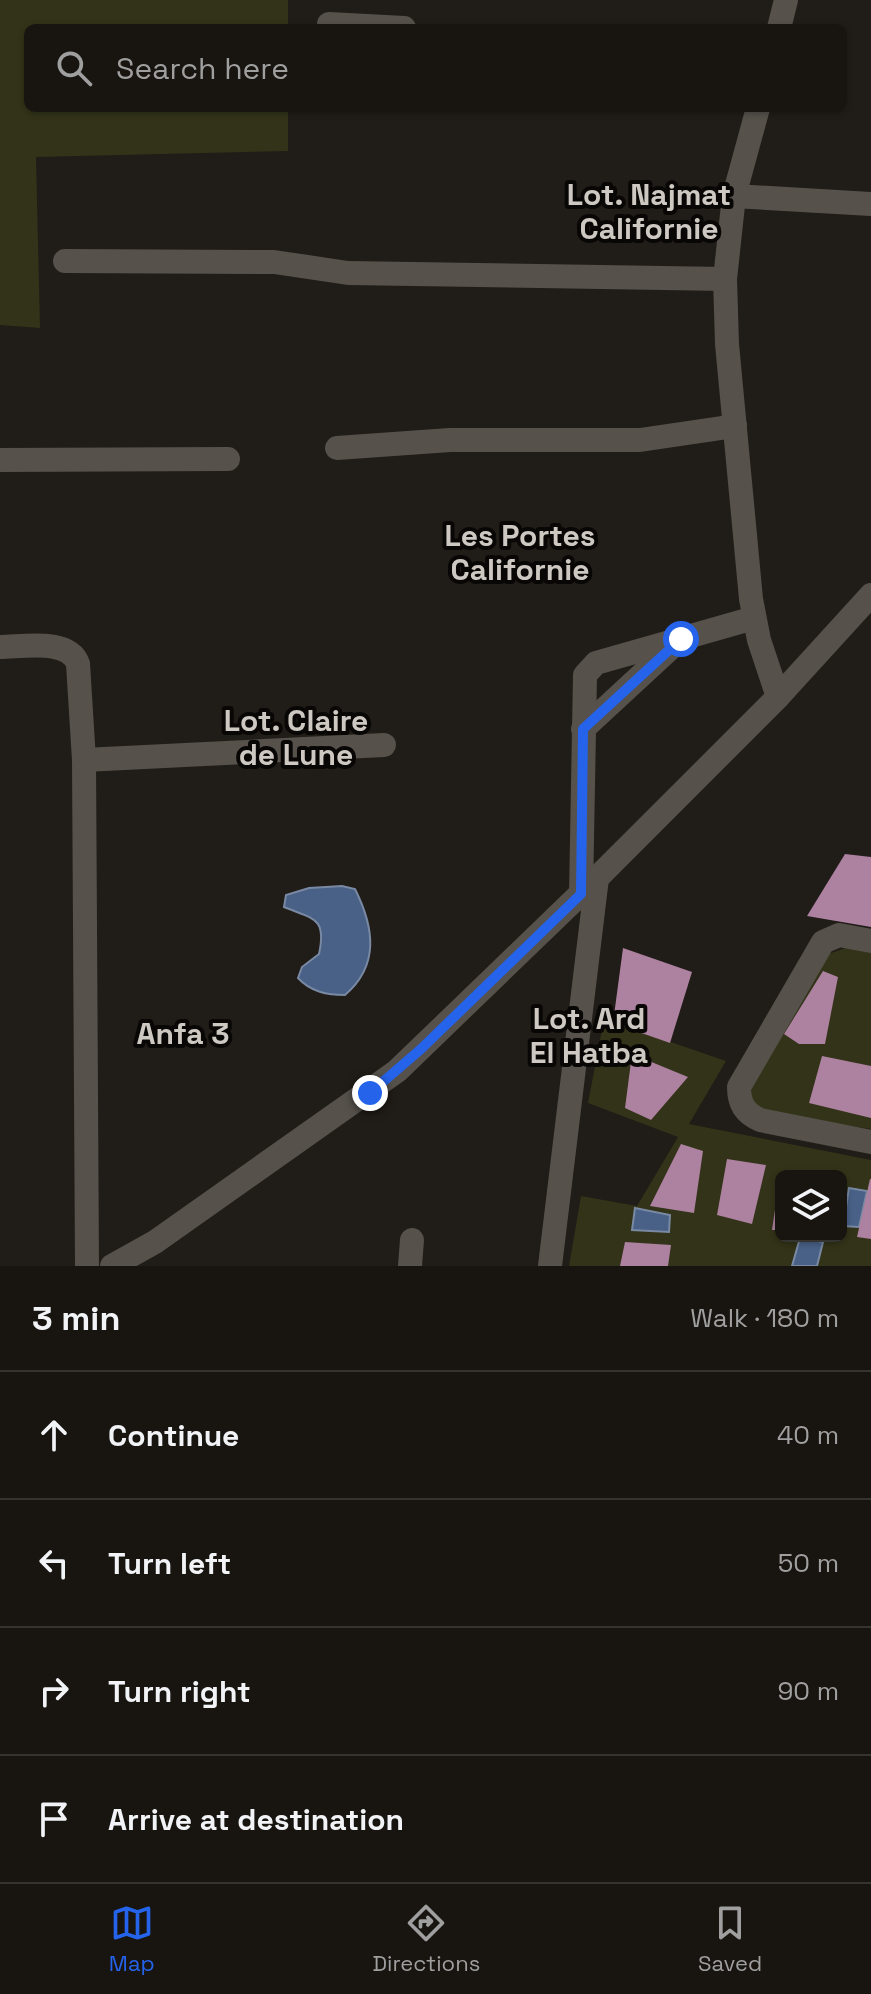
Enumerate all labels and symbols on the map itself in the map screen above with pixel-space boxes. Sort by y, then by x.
district label: Lot. Najmat Californie [567,175,731,248]
district label: Les Portes Californie [444,516,596,589]
route start [663,621,699,657]
district label: Lot. Claire de Lune [224,701,368,774]
district label: Lot. Ard El Hatba [530,999,648,1072]
district label: Anfa 3 [136,1014,230,1053]
route end [352,1075,388,1111]

